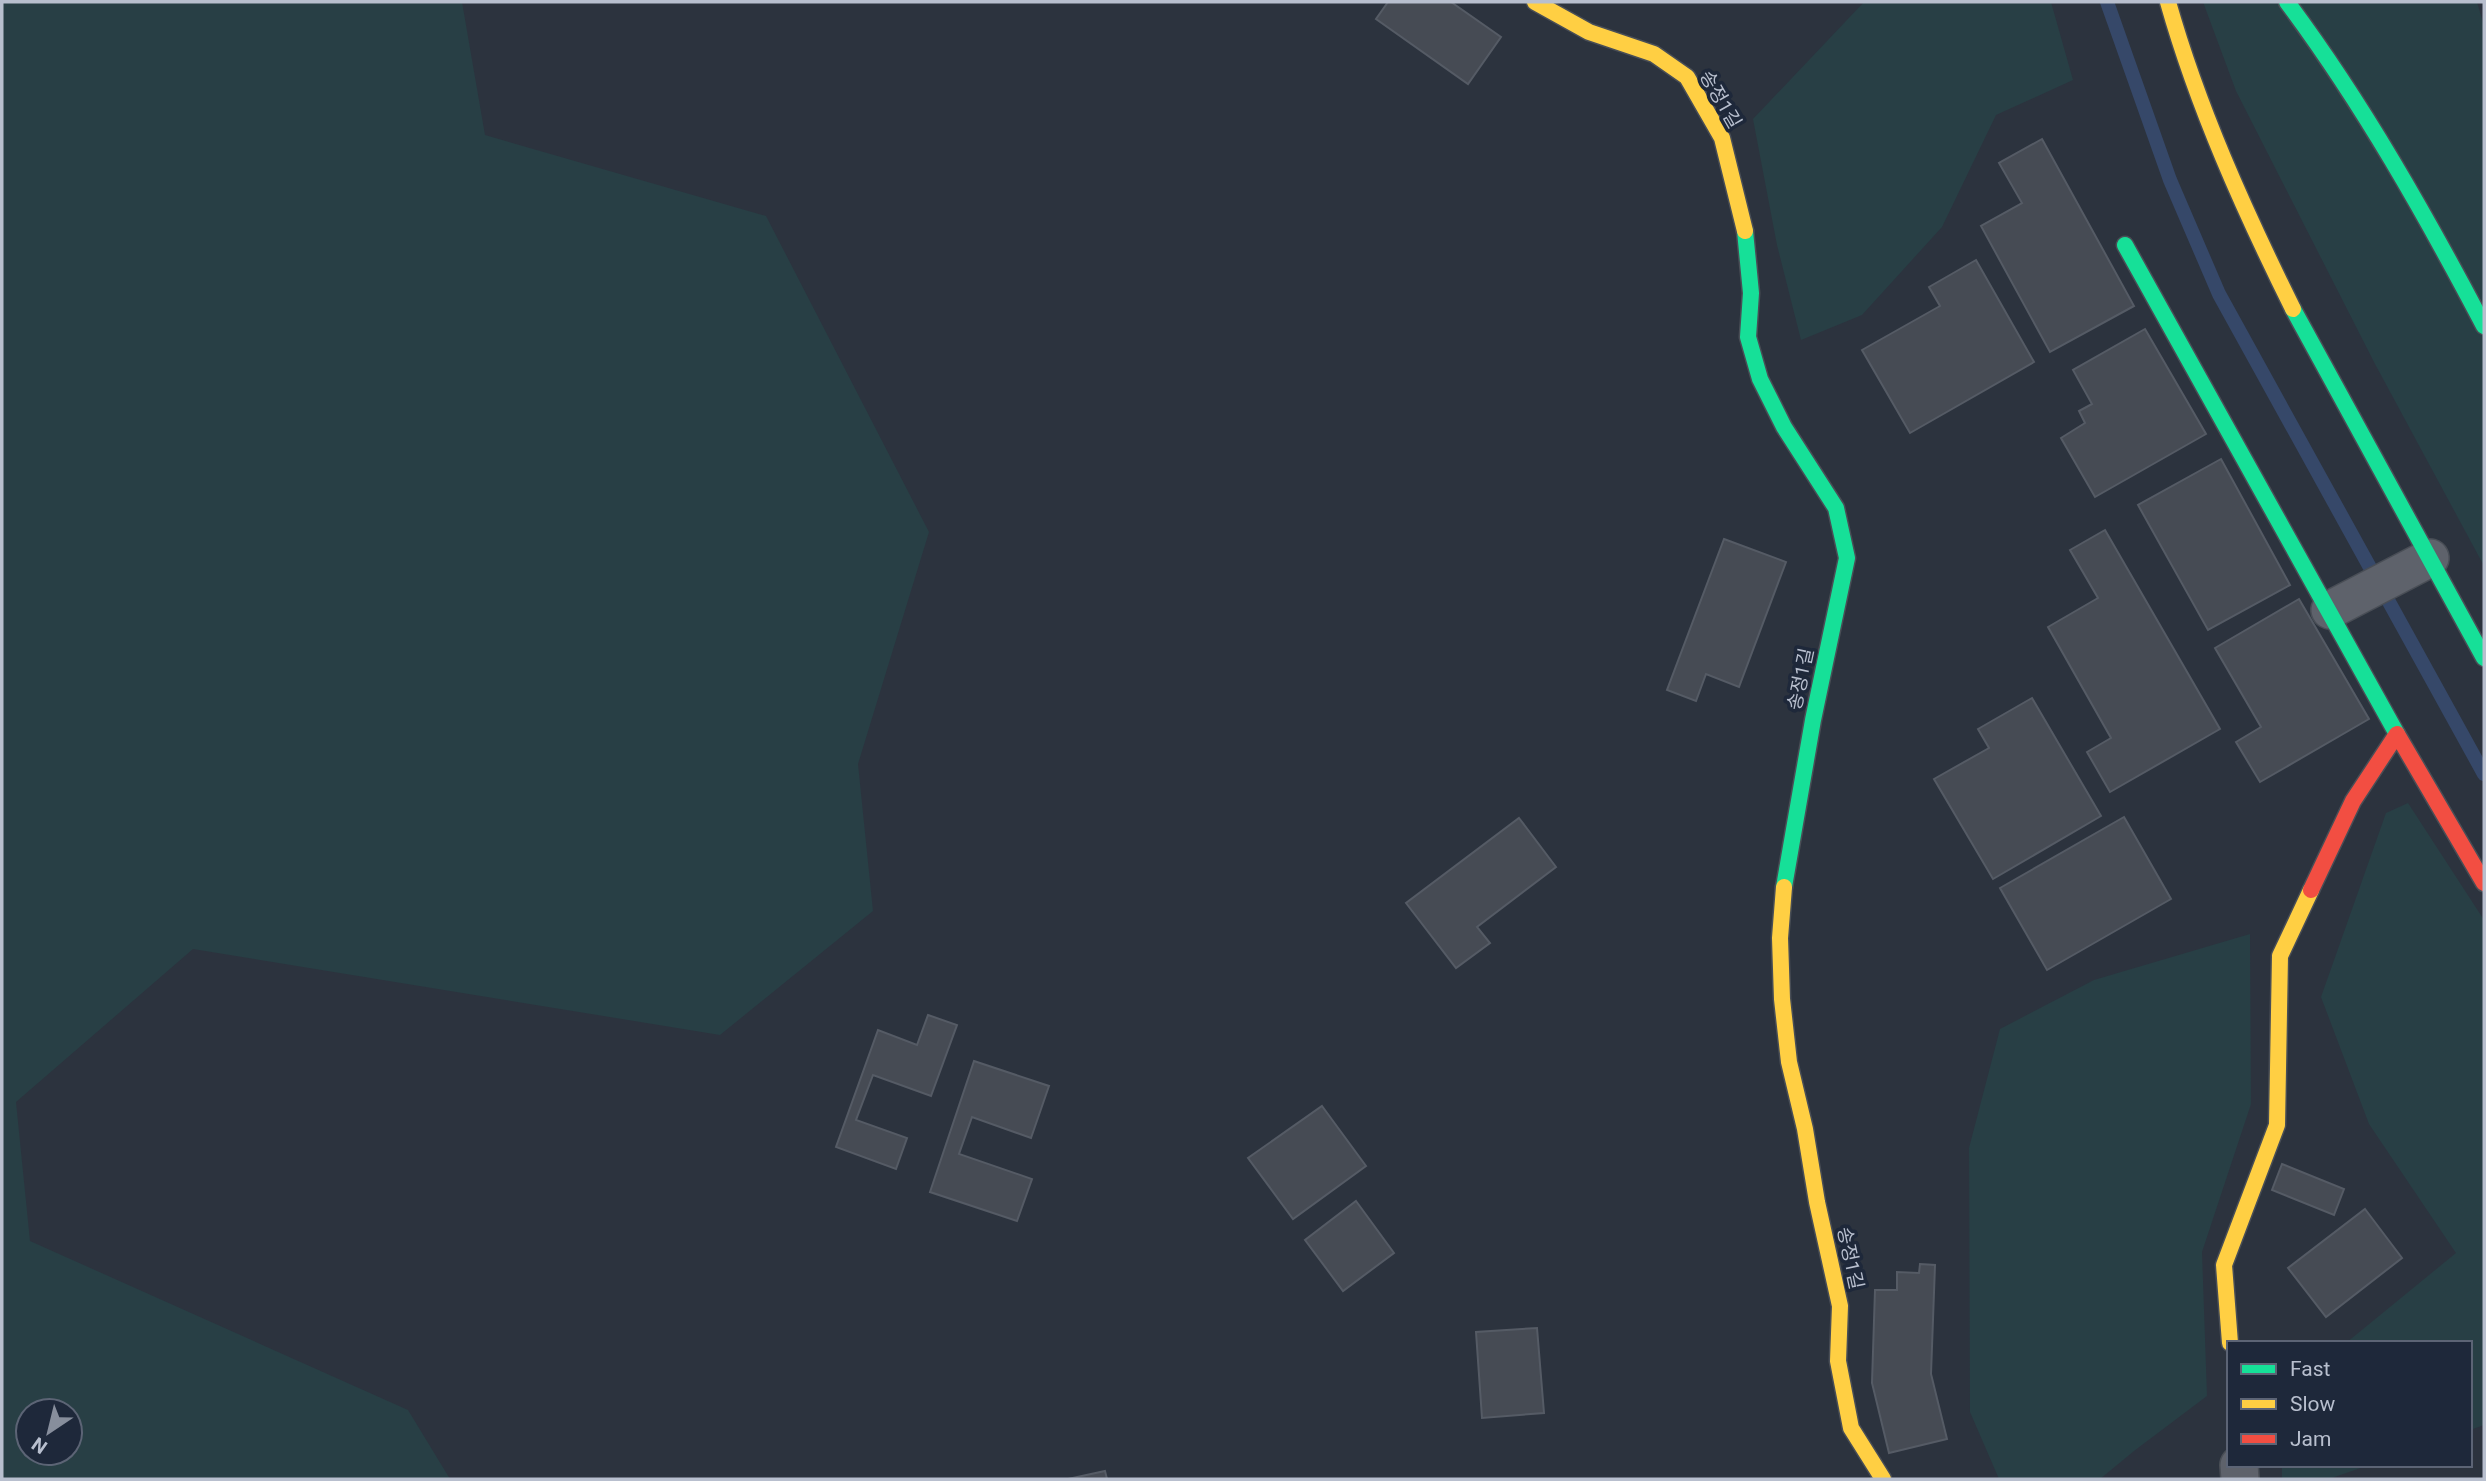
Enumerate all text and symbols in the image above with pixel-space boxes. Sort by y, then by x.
street label: 송정1길 [1695,66,1746,132]
street label: 송정1길 [1783,646,1818,712]
street label: 송정1길 [1833,1225,1868,1291]
legend [2227,1341,2472,1467]
text: Fast [2290,1357,2331,1381]
text: Slow [2290,1392,2336,1416]
north arrow [14,1397,84,1467]
text: Jam [2290,1427,2331,1451]
text: N [27,1432,52,1459]

